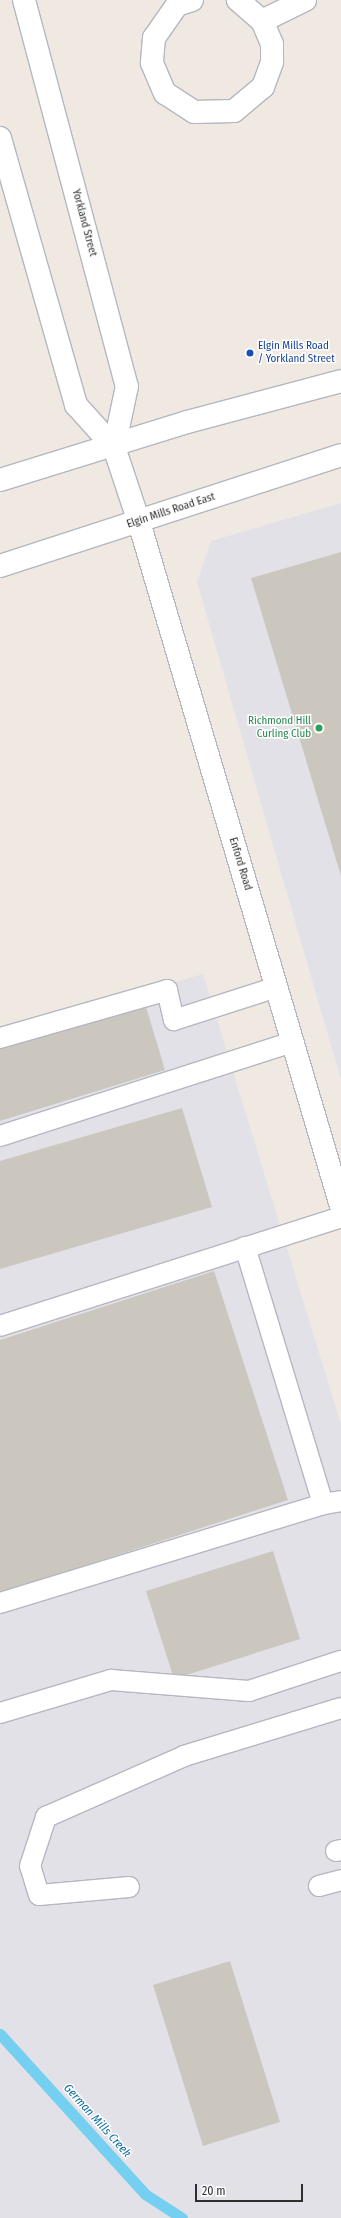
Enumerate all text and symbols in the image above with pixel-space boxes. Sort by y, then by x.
street label: Yorkland Street [69,188,99,258]
place label: Elgin Mills Road / Yorkland Street [258,340,335,366]
marker: Elgin Mills Road / Yorkland Street [245,348,255,358]
street label: Elgin Mills Road East [125,491,217,531]
place label: Richmond Hill Curling Club [248,715,311,741]
marker: Richmond Hill Curling Club [314,723,324,733]
street label: Enford Road [226,836,254,892]
water label: German Mills Creek [60,2081,134,2161]
scale bar [197,2176,305,2202]
text: 20 m [202,2184,226,2198]

